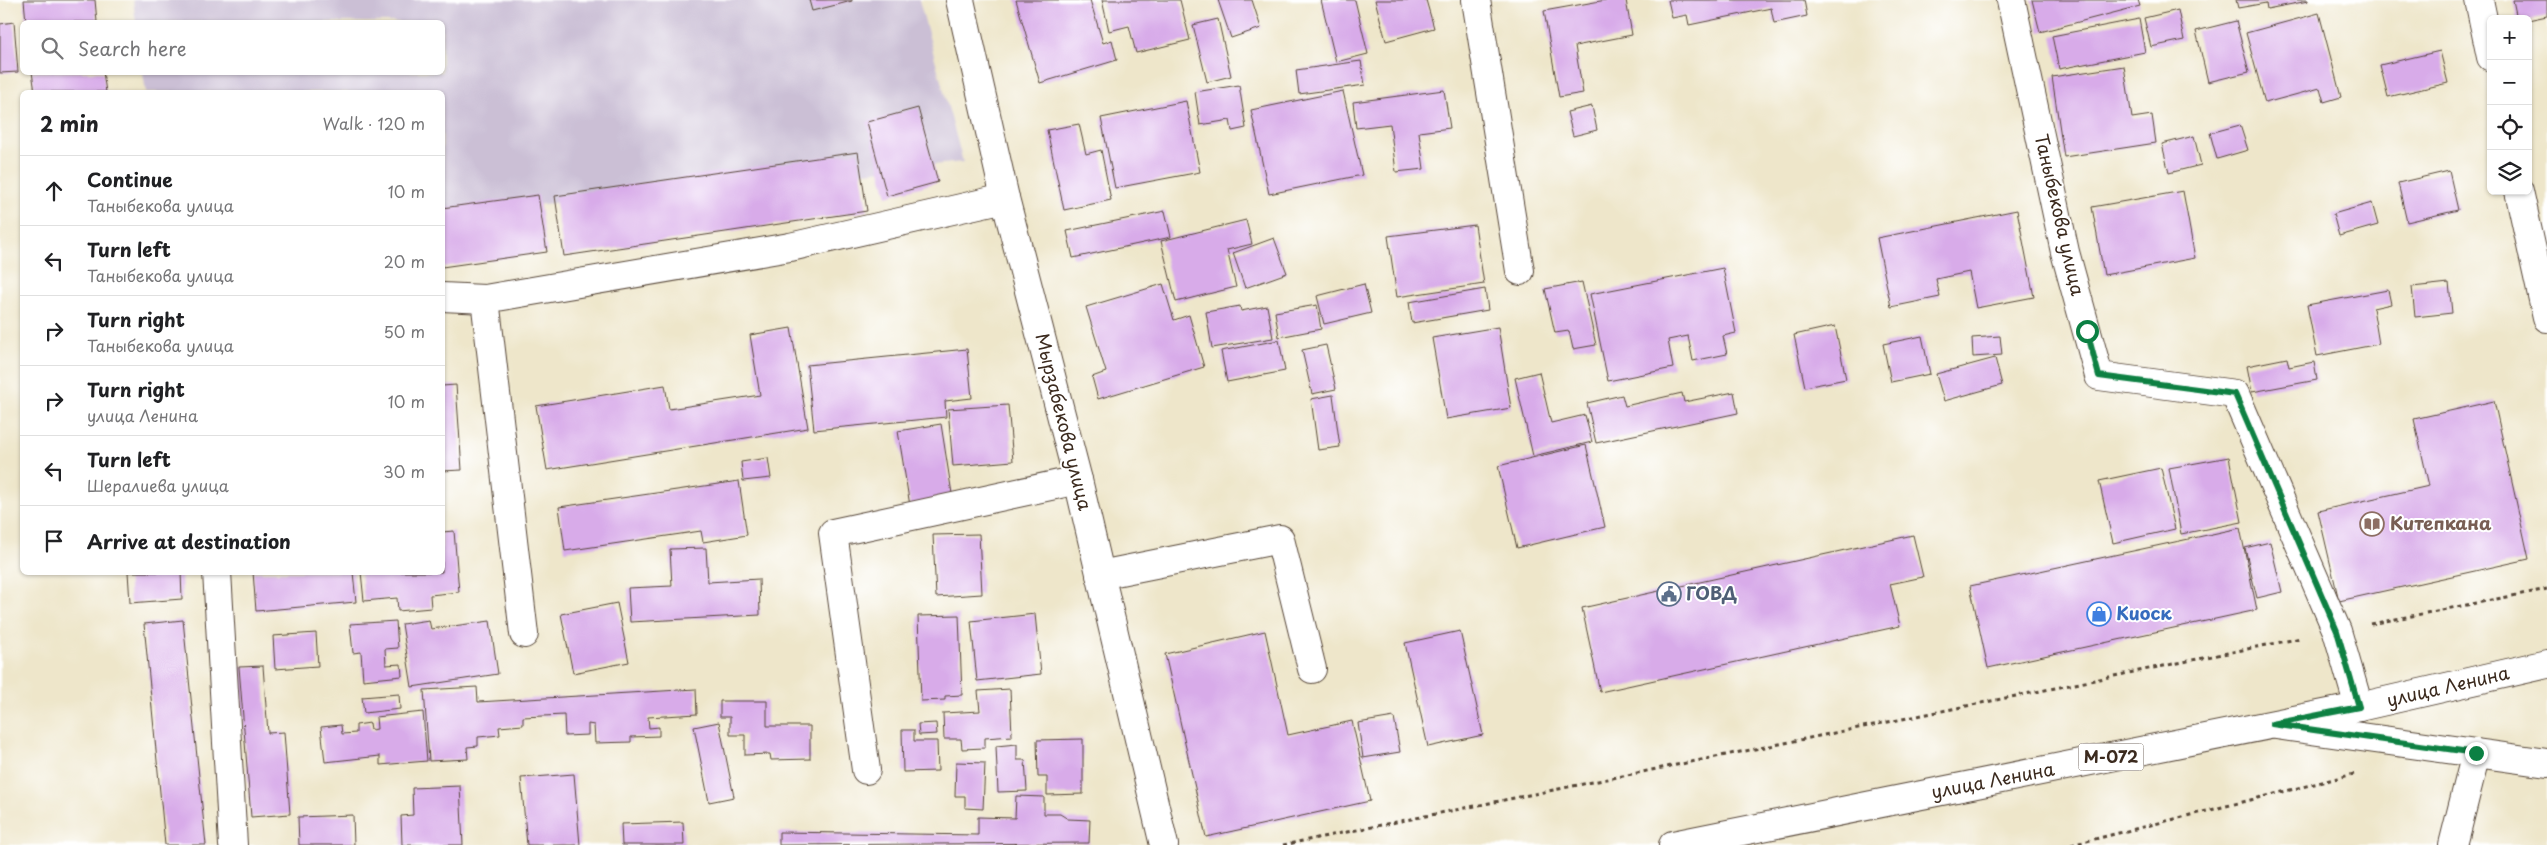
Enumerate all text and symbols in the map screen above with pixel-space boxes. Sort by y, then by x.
map controls [2487,15,2532,195]
button: + [2487,15,2532,60]
search box [20,20,445,75]
icon: search [38,34,66,62]
text: Search here [78,34,187,62]
button: − [2487,60,2532,105]
button: locate [2487,105,2532,150]
text: 2 min [40,107,99,139]
text: Walk · 120 m [323,111,425,135]
street label: Таныбекова улица [2029,131,2092,299]
button: layers [2487,150,2532,195]
text: Continue [87,165,173,193]
icon: ahead [40,177,68,205]
text: 10 m [388,179,425,203]
text: Таныбекова улица [87,193,234,217]
text: Turn left [87,235,171,263]
icon: left [40,247,68,275]
text: 20 m [384,249,425,273]
text: Таныбекова улица [87,263,234,287]
text: Turn right [87,305,185,333]
icon: right [40,317,68,345]
text: 50 m [384,319,425,343]
route start [2076,320,2099,343]
street label: Мырзабекова улица [1029,330,1100,514]
text: Таныбекова улица [87,333,234,357]
text: Turn right [87,375,185,403]
icon: right [40,387,68,415]
text: 10 m [388,389,425,413]
text: улица Ленина [87,403,198,427]
text: Turn left [87,445,171,473]
icon: left [40,457,68,485]
text: 30 m [383,459,425,483]
text: Шералиева улица [87,473,229,497]
place label: Китепкана [2390,509,2492,536]
library icon: Китепкана [2359,511,2385,537]
icon: arrive [40,527,68,555]
text: Arrive at destination [87,527,291,555]
place label: ГОВД [1686,579,1737,606]
public building icon: ГОВД [1656,581,1682,607]
place label: Киоск [2116,599,2172,626]
shop icon: Киоск [2086,601,2112,627]
street label: улица Ленина [2384,658,2512,713]
route end [2465,742,2488,765]
road number: М-072 [2078,744,2144,770]
street label: улица Ленина [1929,754,2057,805]

